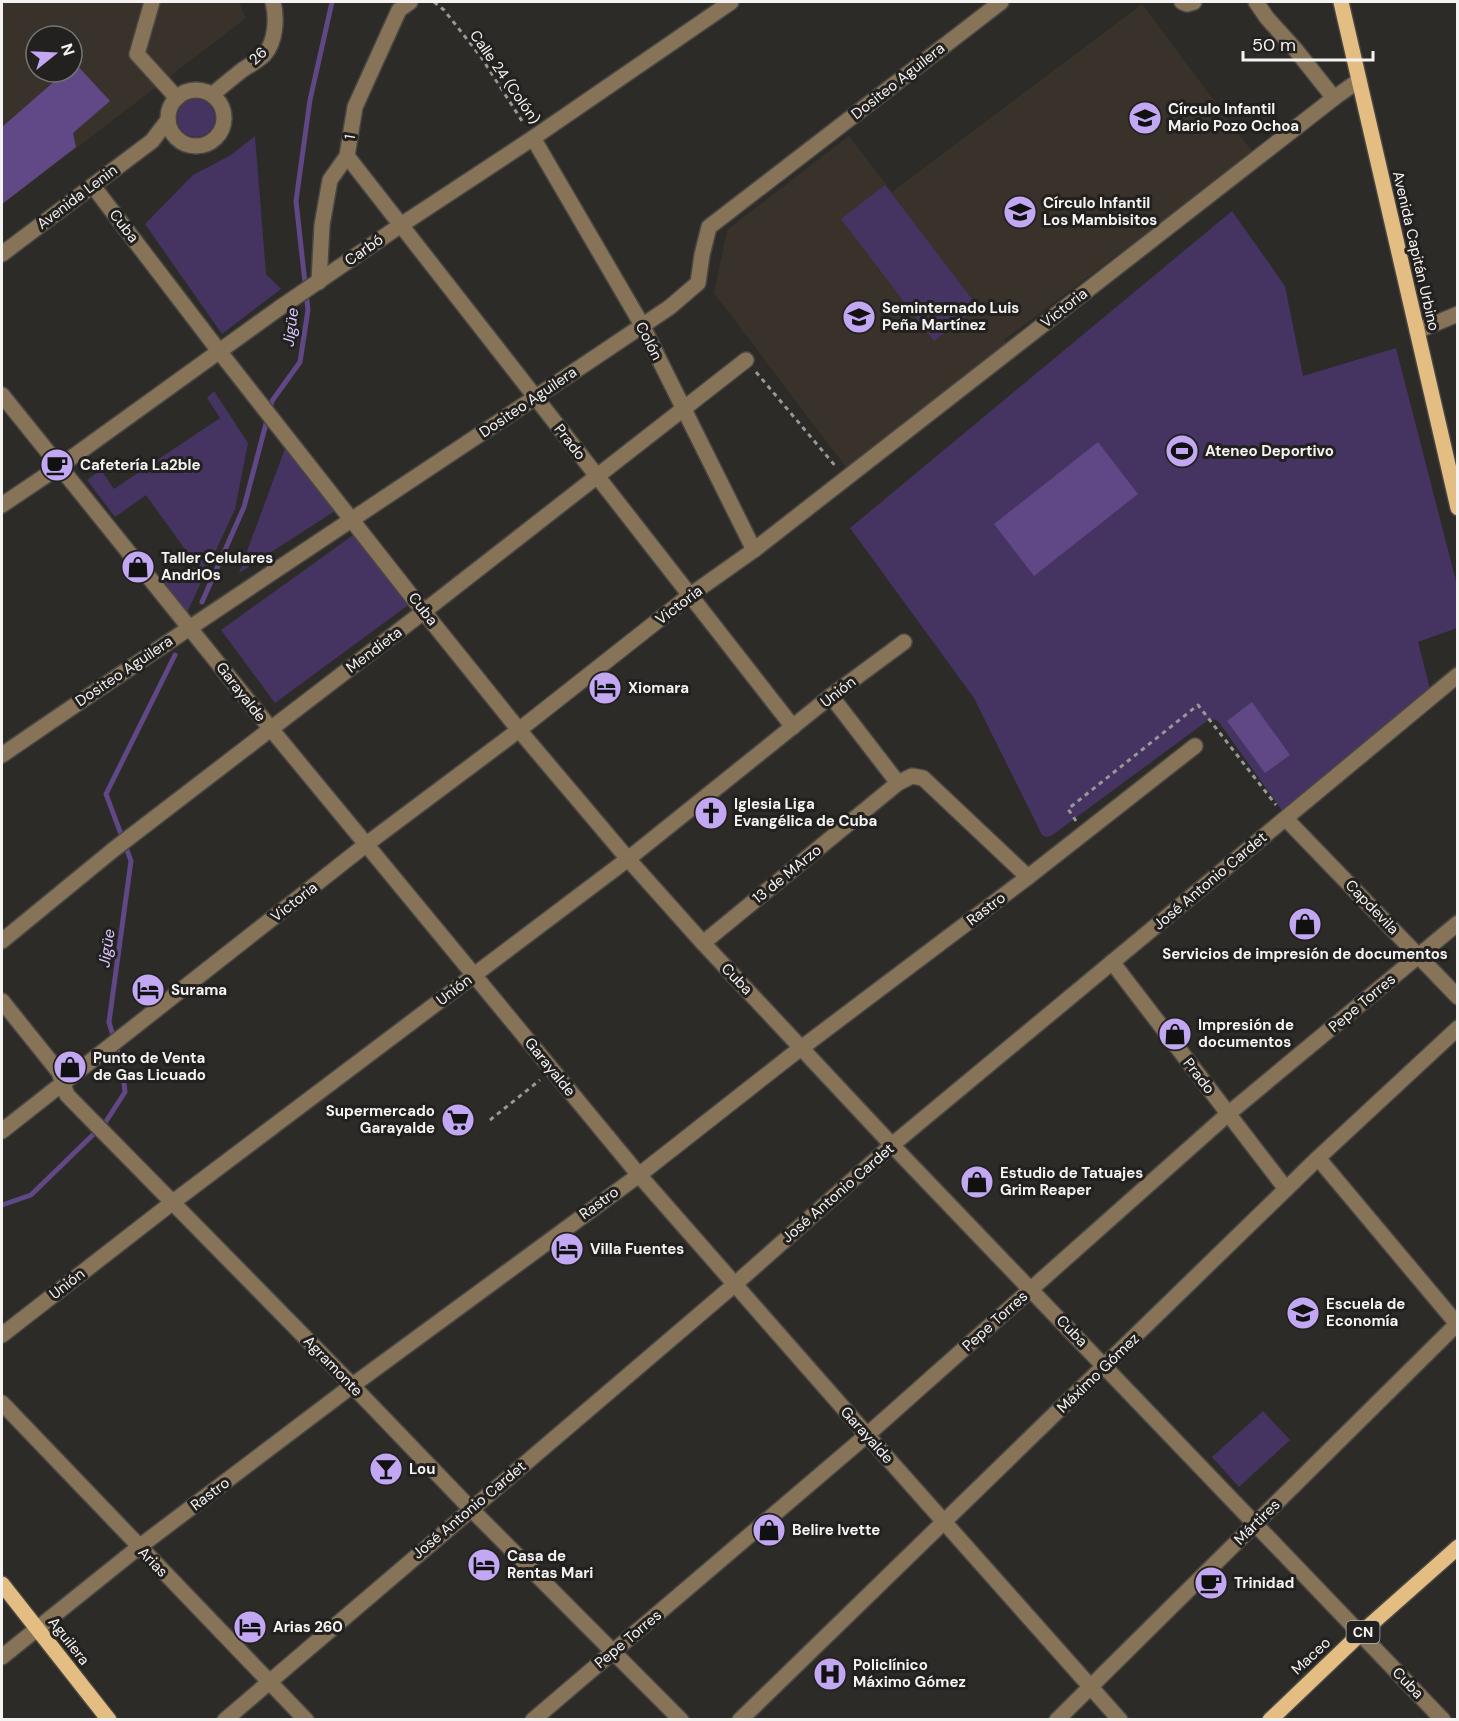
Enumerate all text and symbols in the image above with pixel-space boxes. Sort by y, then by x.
north arrow [24,24,84,84]
scale bar [1243,24,1374,62]
street label: Calle 24 (Colón) [465,26,545,128]
text: 50 m [1252,33,1296,57]
street label: Dositeo Aguilera [847,38,949,124]
text: N [56,41,80,58]
street label: 26 [245,43,271,69]
place label: Círculo Infantil Mario Pozo Ochoa [1168,99,1299,136]
school or university icon: Círculo Infantil Mario Pozo Ochoa [1127,100,1163,136]
street label: 1 [340,133,360,141]
street label: Avenida Lenin [33,160,121,234]
street label: Avenida Capitán Urbino [1388,169,1444,333]
place label: Círculo Infantil Los Mambisitos [1043,193,1157,230]
school or university icon: Círculo Infantil Los Mambisitos [1002,194,1038,230]
street label: Cuba [105,205,143,247]
street label: Carbó [341,229,387,270]
street label: Victoria [1037,284,1091,332]
place label: Seminternado Luis Peña Martínez [882,298,1019,335]
school or university icon: Seminternado Luis Peña Martínez [841,299,877,335]
water label: Jigüe [278,306,303,348]
street label: Colón [631,318,667,364]
street label: Dositeo Aguilera [475,362,581,442]
street label: Prado [550,420,590,464]
sports icon: Ateneo Deportivo [1164,433,1200,469]
place label: Ateneo Deportivo [1205,441,1334,461]
cafe icon: Cafetería La2ble [39,447,75,483]
place label: Cafetería La2ble [80,455,201,475]
place label: Taller Celulares AndrIOs [161,548,273,585]
shop icon: Taller Celulares AndrIOs [120,549,156,585]
street label: Victoria [651,581,707,629]
street label: Cuba [404,588,442,630]
street label: Mendieta [342,622,406,678]
street label: Dositeo Aguilera [71,631,177,711]
street label: Garayalde [211,658,271,726]
hotel icon: Xiomara [587,670,623,706]
street label: Unión [816,672,860,712]
place label: Xiomara [628,678,689,698]
place label: Iglesia Liga Evangélica de Cuba [734,794,877,831]
church icon: Iglesia Liga Evangélica de Cuba [693,795,729,831]
street label: José Antonio Cardet [1149,827,1271,934]
street label: 13 de MArzo [748,840,826,908]
street label: Capdevila [1341,875,1403,939]
street label: Victoria [267,878,321,926]
street label: Rastro [962,888,1010,930]
shop icon: Servicios de impresión de documentos [1287,906,1323,942]
water label: Jigüe [93,927,120,969]
place label: Servicios de impresión de documentos [1162,944,1448,964]
street label: Cuba [717,959,757,999]
street label: Pepe Torres [1324,969,1400,1037]
street label: Unión [432,970,476,1010]
hotel icon: Surama [130,972,166,1008]
place label: Surama [171,980,227,1000]
place label: Impresión de documentos [1198,1015,1294,1052]
shop icon: Impresión de documentos [1157,1016,1193,1052]
street label: Garayalde [520,1033,580,1101]
place label: Punto de Venta de Gas Licuado [93,1048,206,1085]
shop icon: Punto de Venta de Gas Licuado [52,1049,88,1085]
street label: Prado [1179,1054,1219,1098]
place label: Supermercado Garayalde [326,1101,435,1138]
supermarket icon: Supermercado Garayalde [440,1102,476,1138]
street label: José Antonio Cardet [778,1139,898,1247]
place label: Estudio de Tatuajes Grim Reaper [1000,1163,1143,1200]
shop icon: Estudio de Tatuajes Grim Reaper [959,1164,995,1200]
street label: Rastro [575,1182,623,1224]
hotel icon: Villa Fuentes [549,1231,585,1267]
place label: Villa Fuentes [590,1239,684,1259]
street label: Unión [45,1264,89,1304]
street label: Pepe Torres [958,1286,1032,1356]
place label: Escuela de Economía [1326,1294,1405,1331]
school or university icon: Escuela de Economía [1285,1295,1321,1331]
street label: Cuba [1052,1311,1092,1351]
street label: Máximo Gómez [1053,1329,1144,1417]
street label: Agramonte [299,1331,367,1401]
street label: Garayalde [836,1402,898,1468]
bar icon: Lou [368,1451,404,1487]
street label: José Antonio Cardet [408,1456,530,1563]
place label: Lou [409,1459,435,1479]
street label: Rastro [186,1473,234,1515]
street label: Mártires [1230,1495,1284,1549]
shop icon: Belire Ivette [751,1512,787,1548]
place label: Belire Ivette [792,1520,880,1540]
street label: Arias [134,1543,172,1581]
place label: Casa de Rentas Mari [507,1546,593,1583]
hotel icon: Casa de Rentas Mari [466,1547,502,1583]
cafe icon: Trinidad [1193,1565,1229,1601]
place label: Trinidad [1234,1573,1294,1593]
street label: Pepe Torres [590,1605,666,1673]
hotel icon: Arias 260 [232,1609,268,1645]
street label: Aguilera [44,1613,94,1669]
place label: Arias 260 [273,1617,343,1637]
road number: CN [1346,1621,1380,1643]
street label: Maceo [1287,1633,1335,1679]
place label: Policlínico Máximo Gómez [853,1655,966,1692]
hospital icon: Policlínico Máximo Gómez [812,1656,848,1692]
street label: Cuba [1388,1663,1428,1703]

